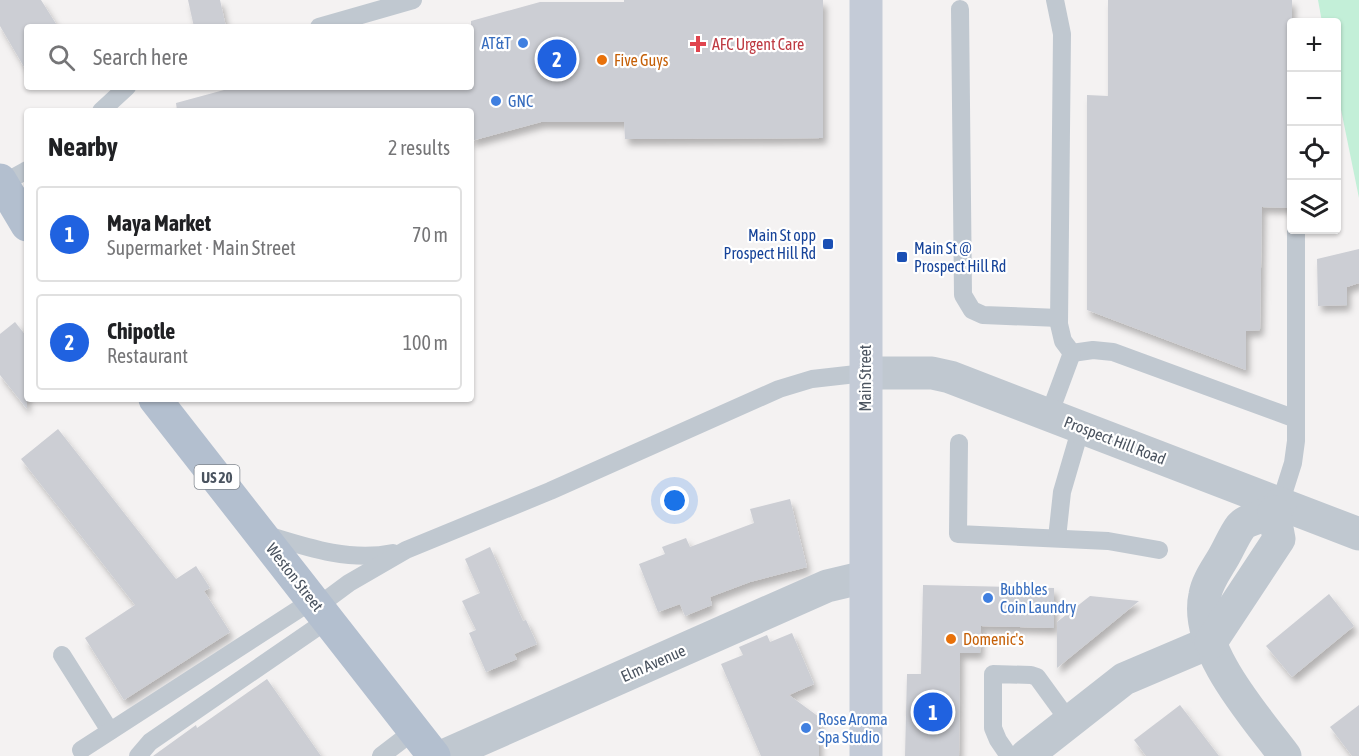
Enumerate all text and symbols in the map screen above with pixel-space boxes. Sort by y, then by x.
map controls [1287,18,1341,234]
button: + [1287,18,1341,72]
search box [24,24,474,90]
place label: AT&T [481,34,511,52]
marker: AFC Urgent Care [689,35,707,53]
place label: AFC Urgent Care [712,35,804,54]
marker: AT&T [516,36,530,50]
pin: 2 [538,36,576,82]
icon: search [45,41,78,74]
text: Search here [93,44,188,70]
place label: Five Guys [614,51,669,70]
marker: Five Guys [595,53,609,67]
button: − [1287,72,1341,126]
place label: GNC [508,92,533,110]
marker: GNC [489,94,503,108]
button: locate [1287,126,1341,180]
text: Nearby [48,132,118,162]
text: 2 results [388,136,450,159]
button: layers [1287,180,1341,234]
text: Maya Market [107,210,211,236]
text: 1 [65,223,74,246]
text: 70 m [412,223,448,246]
place label: Main St opp Prospect Hill Rd [724,226,816,263]
text: Supermarket · Main Street [107,236,296,259]
marker: Main St opp Prospect Hill Rd [821,237,835,251]
place label: Main St @ Prospect Hill Rd [914,239,1006,276]
marker: Main St @ Prospect Hill Rd [895,250,909,264]
text: Chipotle [107,318,175,344]
text: 2 [65,331,74,354]
text: 100 m [403,331,448,354]
text: Restaurant [107,344,188,367]
street label: Main Street [856,344,874,411]
street label: Prospect Hill Road [1061,412,1168,469]
road number: US 20 [194,465,240,489]
your location [660,486,689,515]
street label: Weston Street [263,540,327,615]
place label: Bubbles Coin Laundry [1000,580,1077,617]
marker: Bubbles Coin Laundry [981,591,995,605]
place label: Domenic's [963,630,1024,648]
marker: Domenic's [944,632,958,646]
street label: Elm Avenue [618,641,688,685]
pin: 1 [914,690,952,734]
place label: Rose Aroma Spa Studio [818,710,888,747]
marker: Rose Aroma Spa Studio [799,721,813,735]

